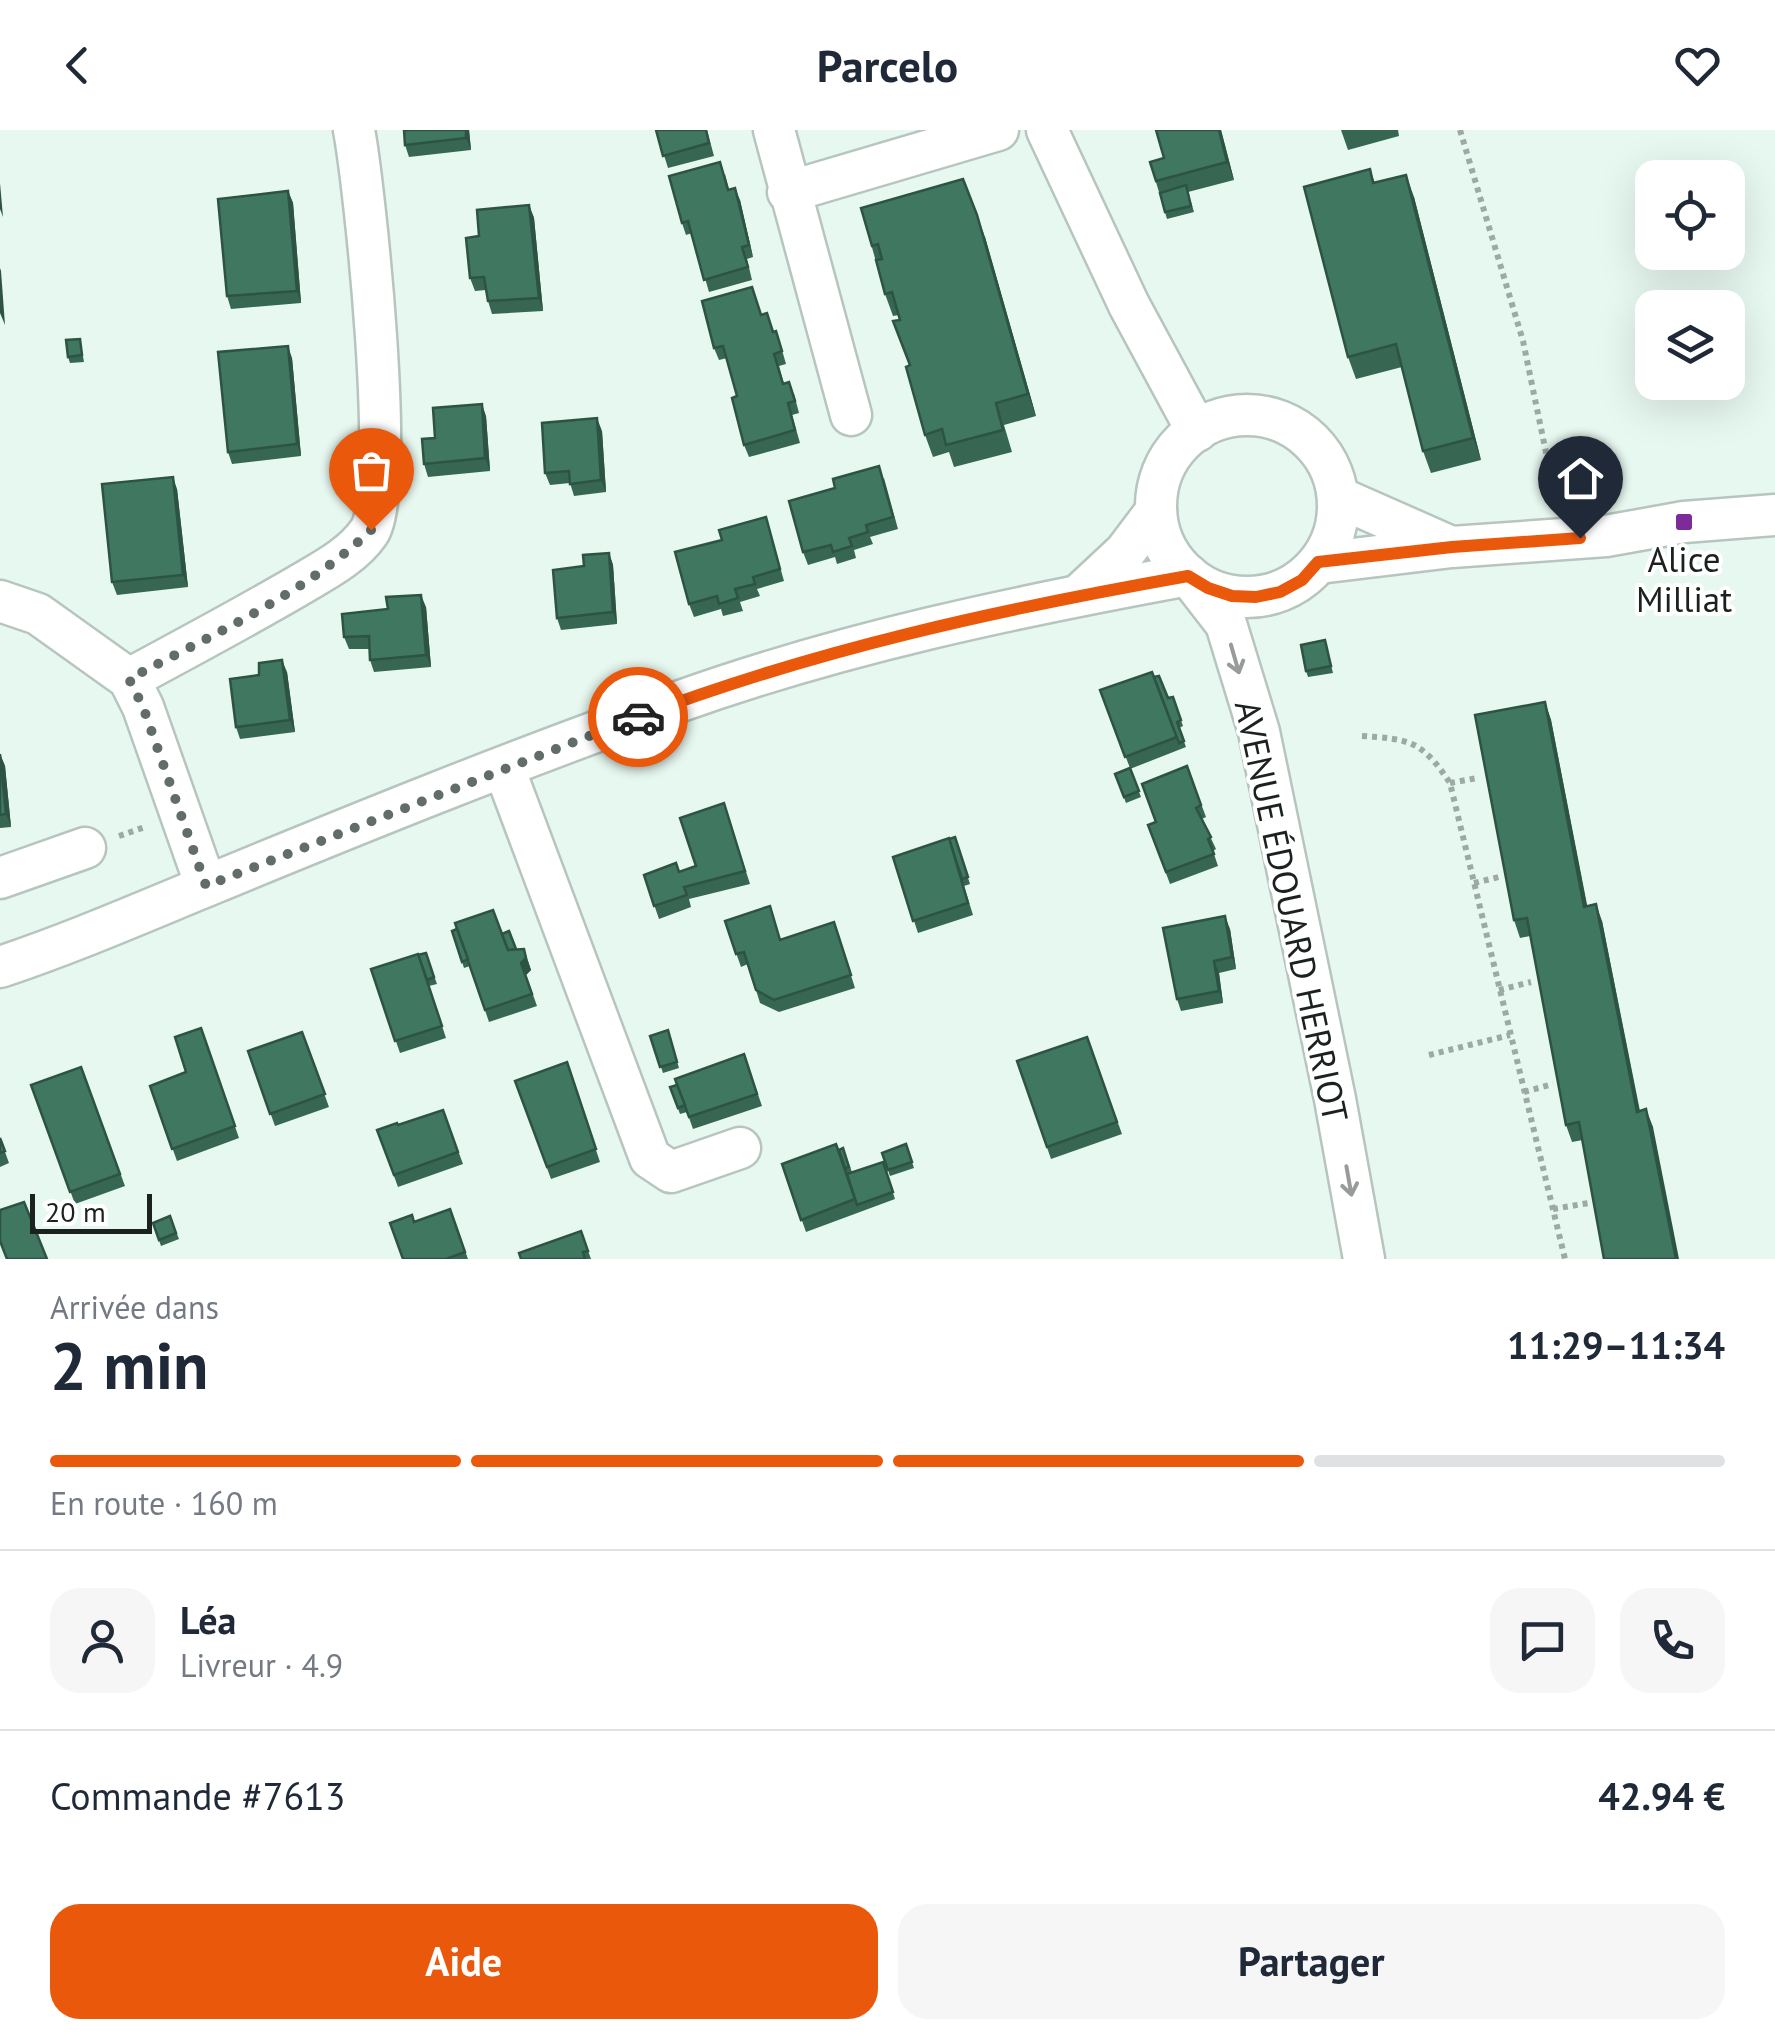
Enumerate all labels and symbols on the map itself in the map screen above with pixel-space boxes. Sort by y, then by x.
pin [329,428,414,531]
pin [1538,436,1623,539]
marker: Alice Milliat [1673,511,1695,533]
place label: Alice Milliat [1636,536,1732,622]
one-way arrow [1227,643,1246,674]
courier [588,667,688,767]
street label: AVENUE ÉDOUARD HERRIOT [1225,696,1359,1126]
one-way arrow [1341,1164,1360,1196]
scale bar [30,1189,152,1234]

